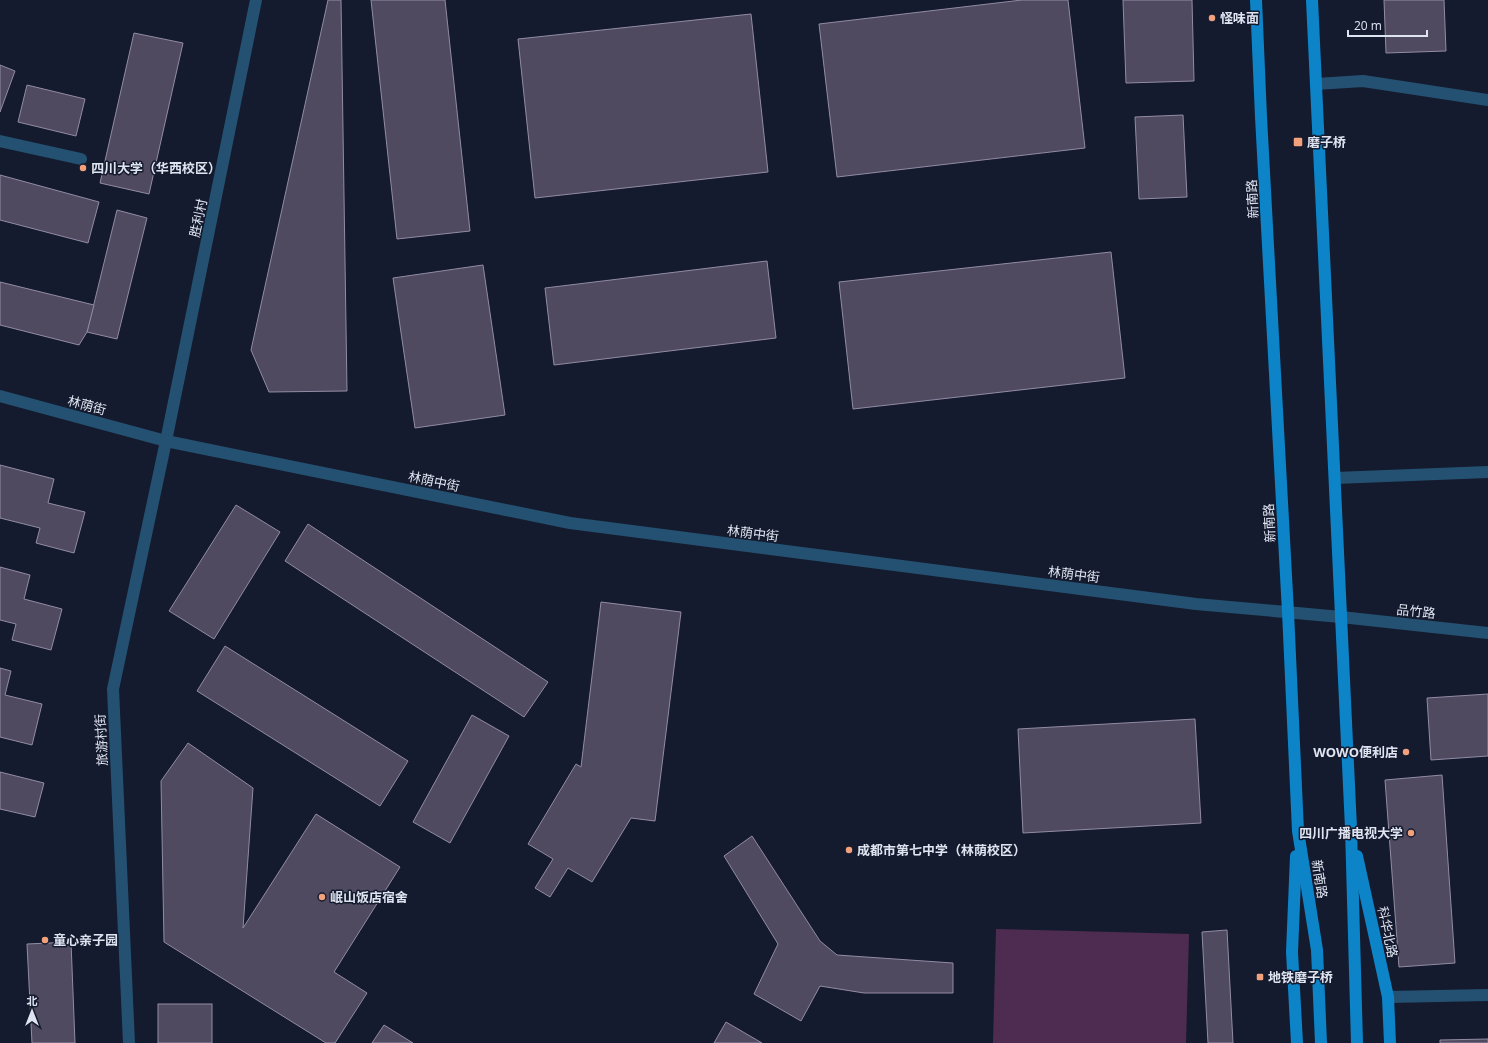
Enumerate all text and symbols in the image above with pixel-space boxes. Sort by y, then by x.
place label: 怪味面 [1220,9,1259,27]
scale bar [1348,12,1427,38]
marker: 怪味面 [1207,13,1217,23]
text: 20 m [1354,17,1382,34]
place label: 磨子桥 [1307,133,1346,151]
marker: 磨子桥 [1292,136,1304,148]
place label: 四川大学（华西校区） [91,159,221,177]
marker: 四川大学（华西校区） [78,163,88,173]
street label: 新南路 [1242,179,1262,219]
street label: 胜利村 [185,197,211,239]
street label: 林荫街 [66,391,108,419]
street label: 林荫中街 [407,467,461,495]
street label: 新南路 [1259,503,1279,543]
street label: 林荫中街 [726,521,780,545]
street label: 林荫中街 [1047,562,1101,586]
street label: 品竹路 [1396,600,1436,622]
street label: 旅游村街 [91,714,111,766]
place label: WOWO便利店 [1313,743,1398,761]
marker: WOWO便利店 [1401,747,1411,757]
place label: 四川广播电视大学 [1299,824,1403,842]
marker: 四川广播电视大学 [1406,828,1416,838]
place label: 成都市第七中学（林荫校区） [857,841,1026,859]
marker: 成都市第七中学（林荫校区） [844,845,854,855]
street label: 新南路 [1308,858,1332,900]
place label: 岷山饭店宿舍 [330,888,408,906]
marker: 岷山饭店宿舍 [317,892,327,902]
street label: 科华北路 [1374,905,1402,959]
place label: 童心亲子园 [53,931,118,949]
marker: 童心亲子园 [40,935,50,945]
place label: 地铁磨子桥 [1268,968,1333,986]
marker: 地铁磨子桥 [1255,972,1265,982]
north arrow [12,991,52,1031]
text: 北 [27,993,38,1008]

